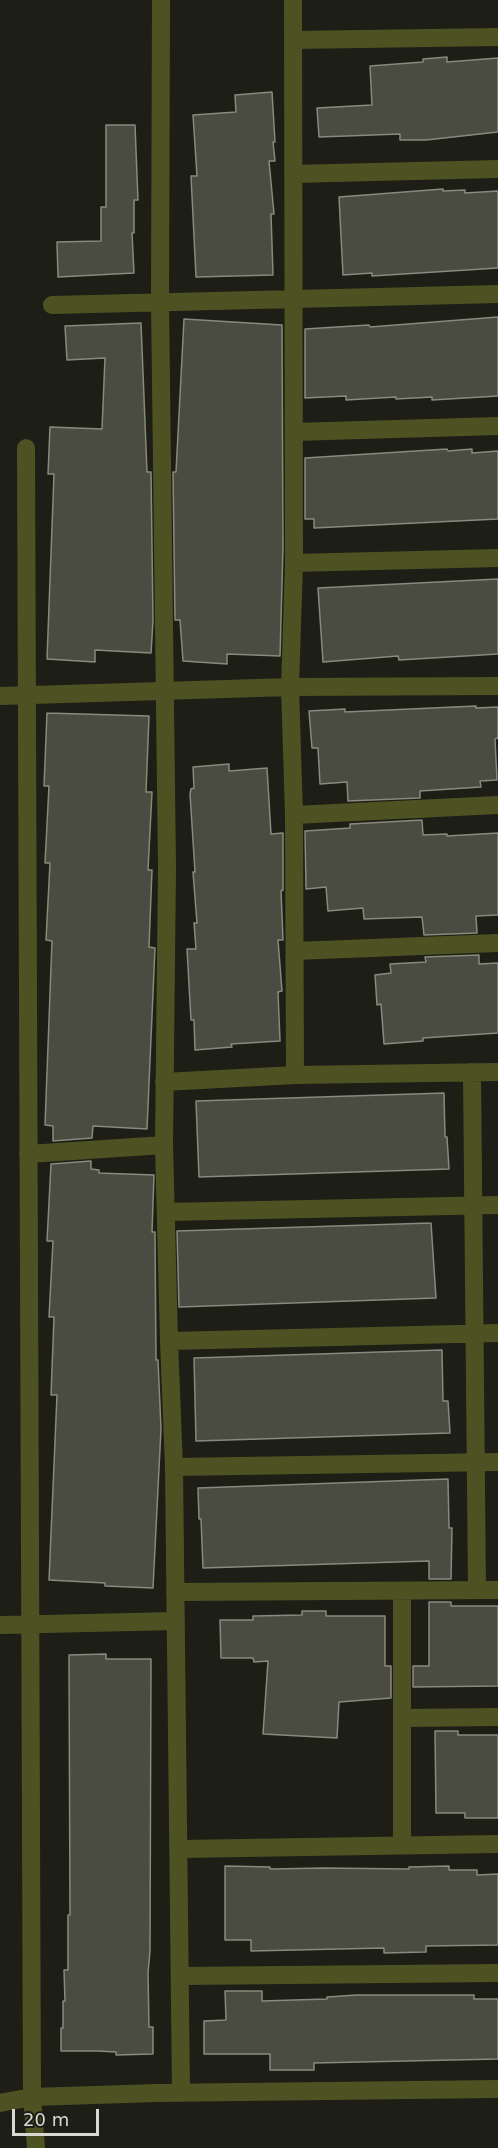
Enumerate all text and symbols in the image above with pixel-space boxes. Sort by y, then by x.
scale bar [15,2097,102,2135]
text: 20 m [23,2109,69,2130]

